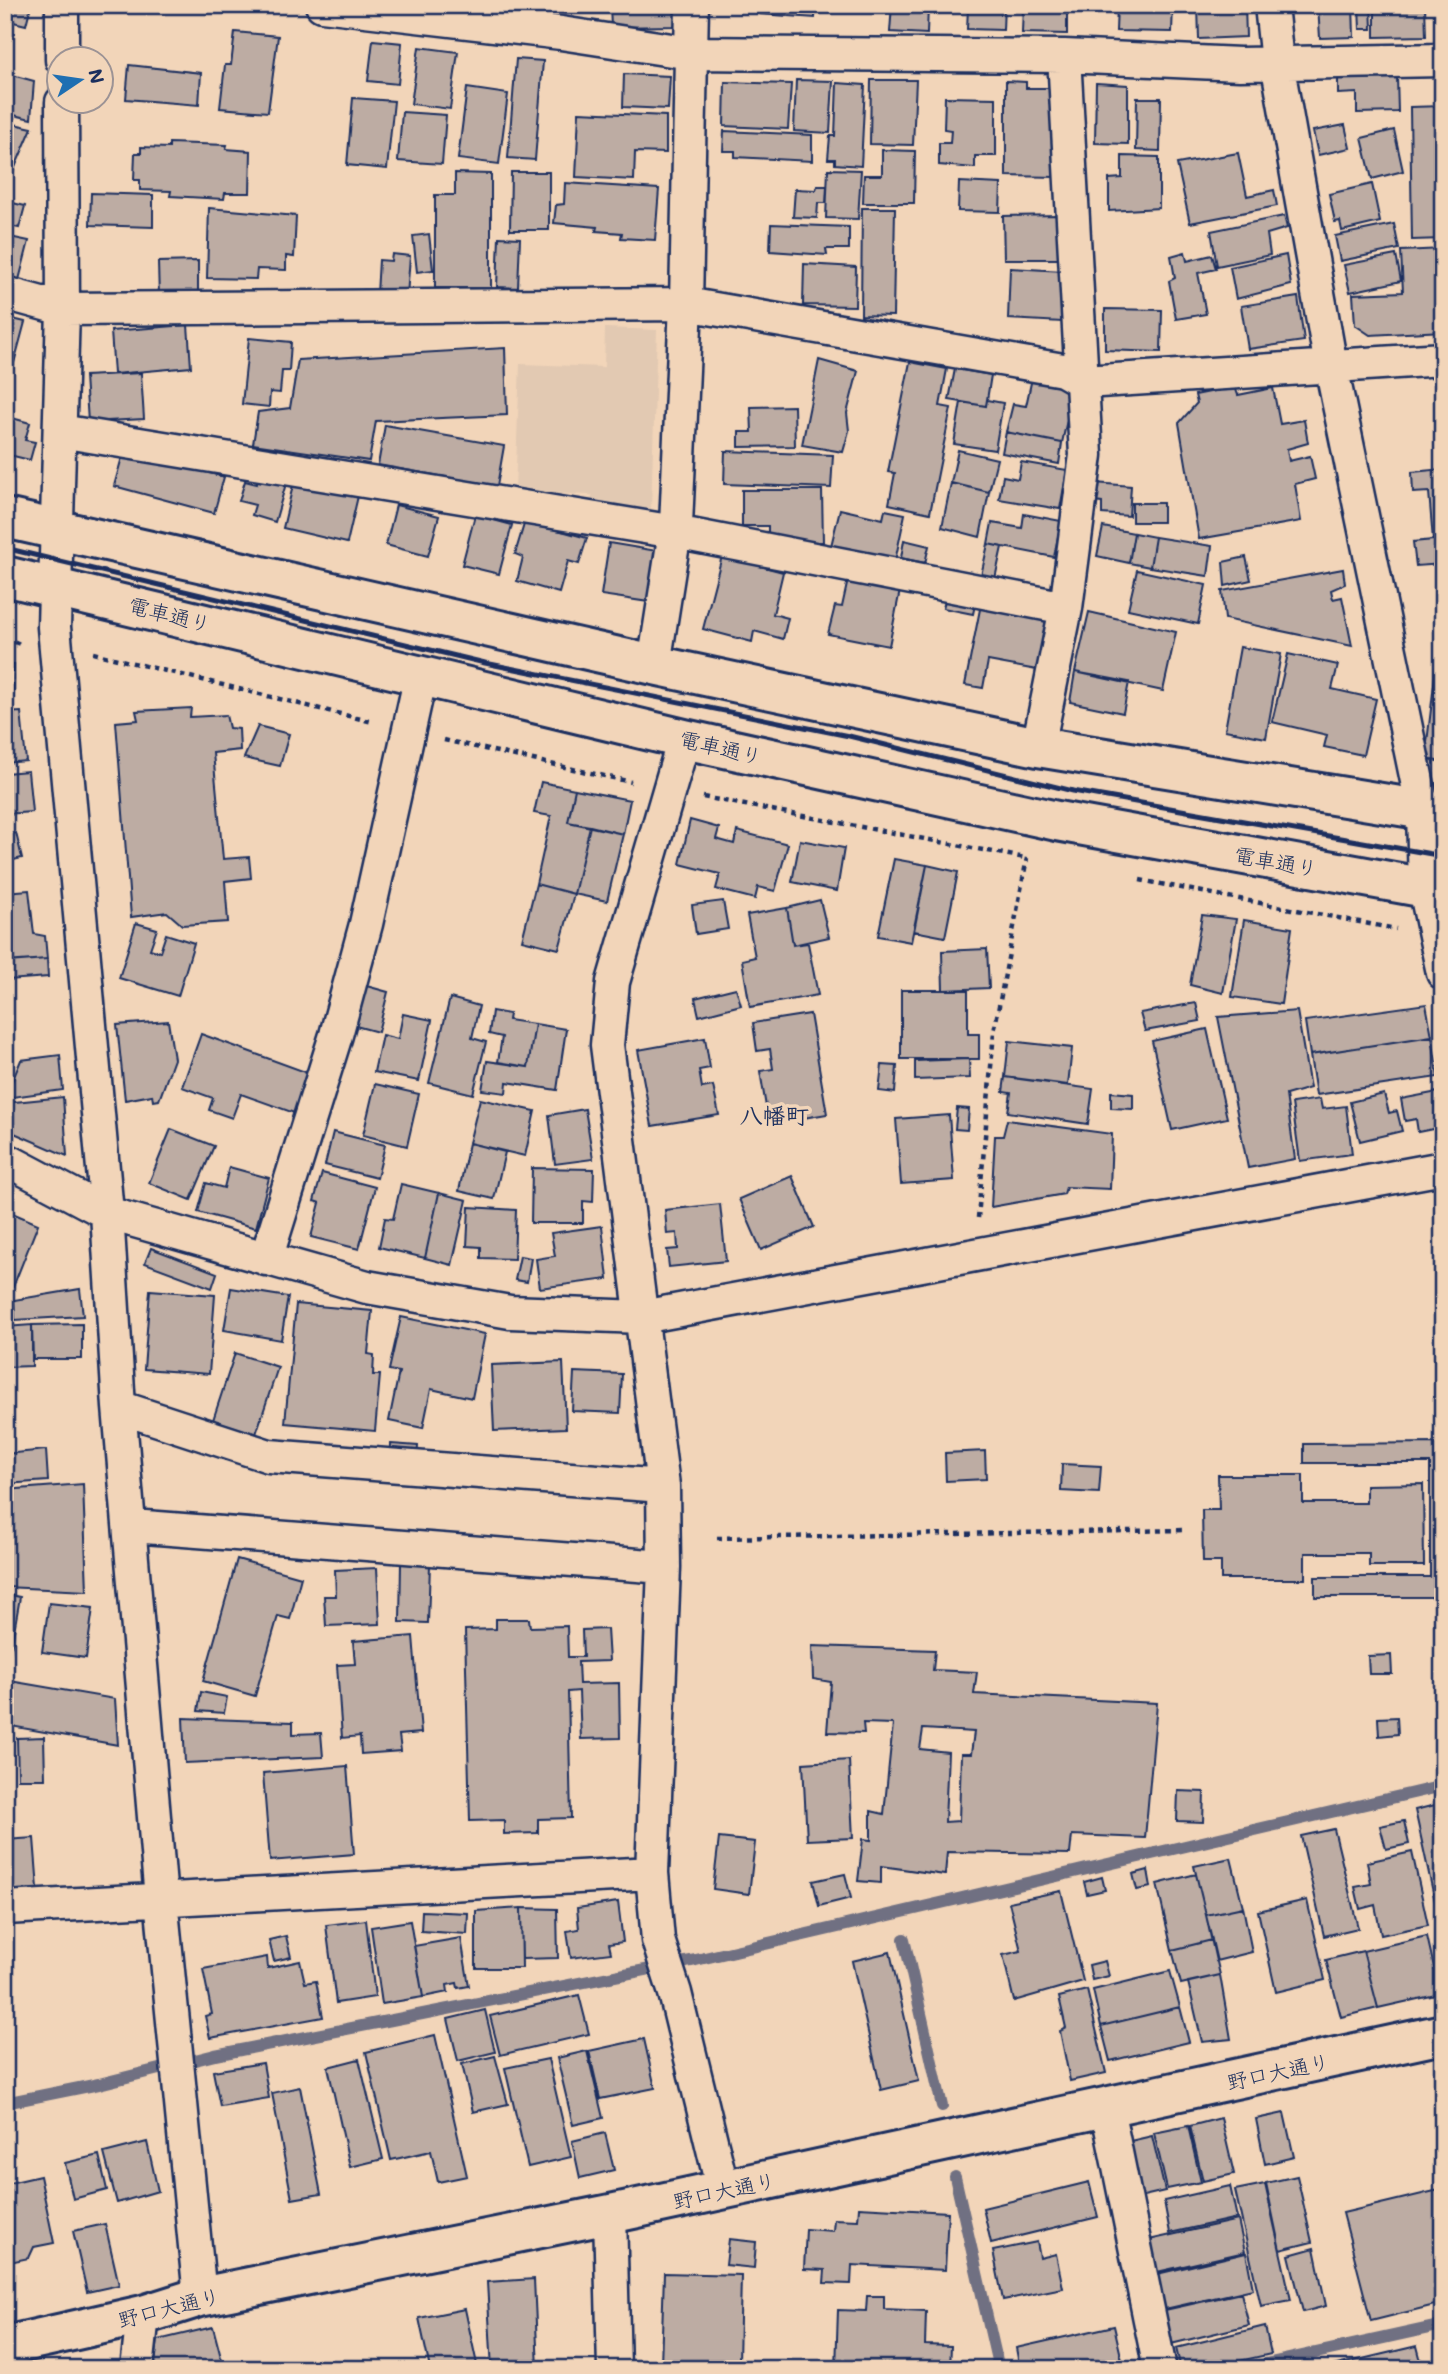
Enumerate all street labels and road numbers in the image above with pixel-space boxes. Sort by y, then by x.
street label: 電車通り [126,591,214,637]
street label: 電車通り [677,724,765,770]
street label: 電車通り [1232,840,1320,882]
street label: 野口大通り [1224,2047,1332,2095]
street label: 野口大通り [670,2166,778,2214]
street label: 野口大通り [115,2281,223,2333]

